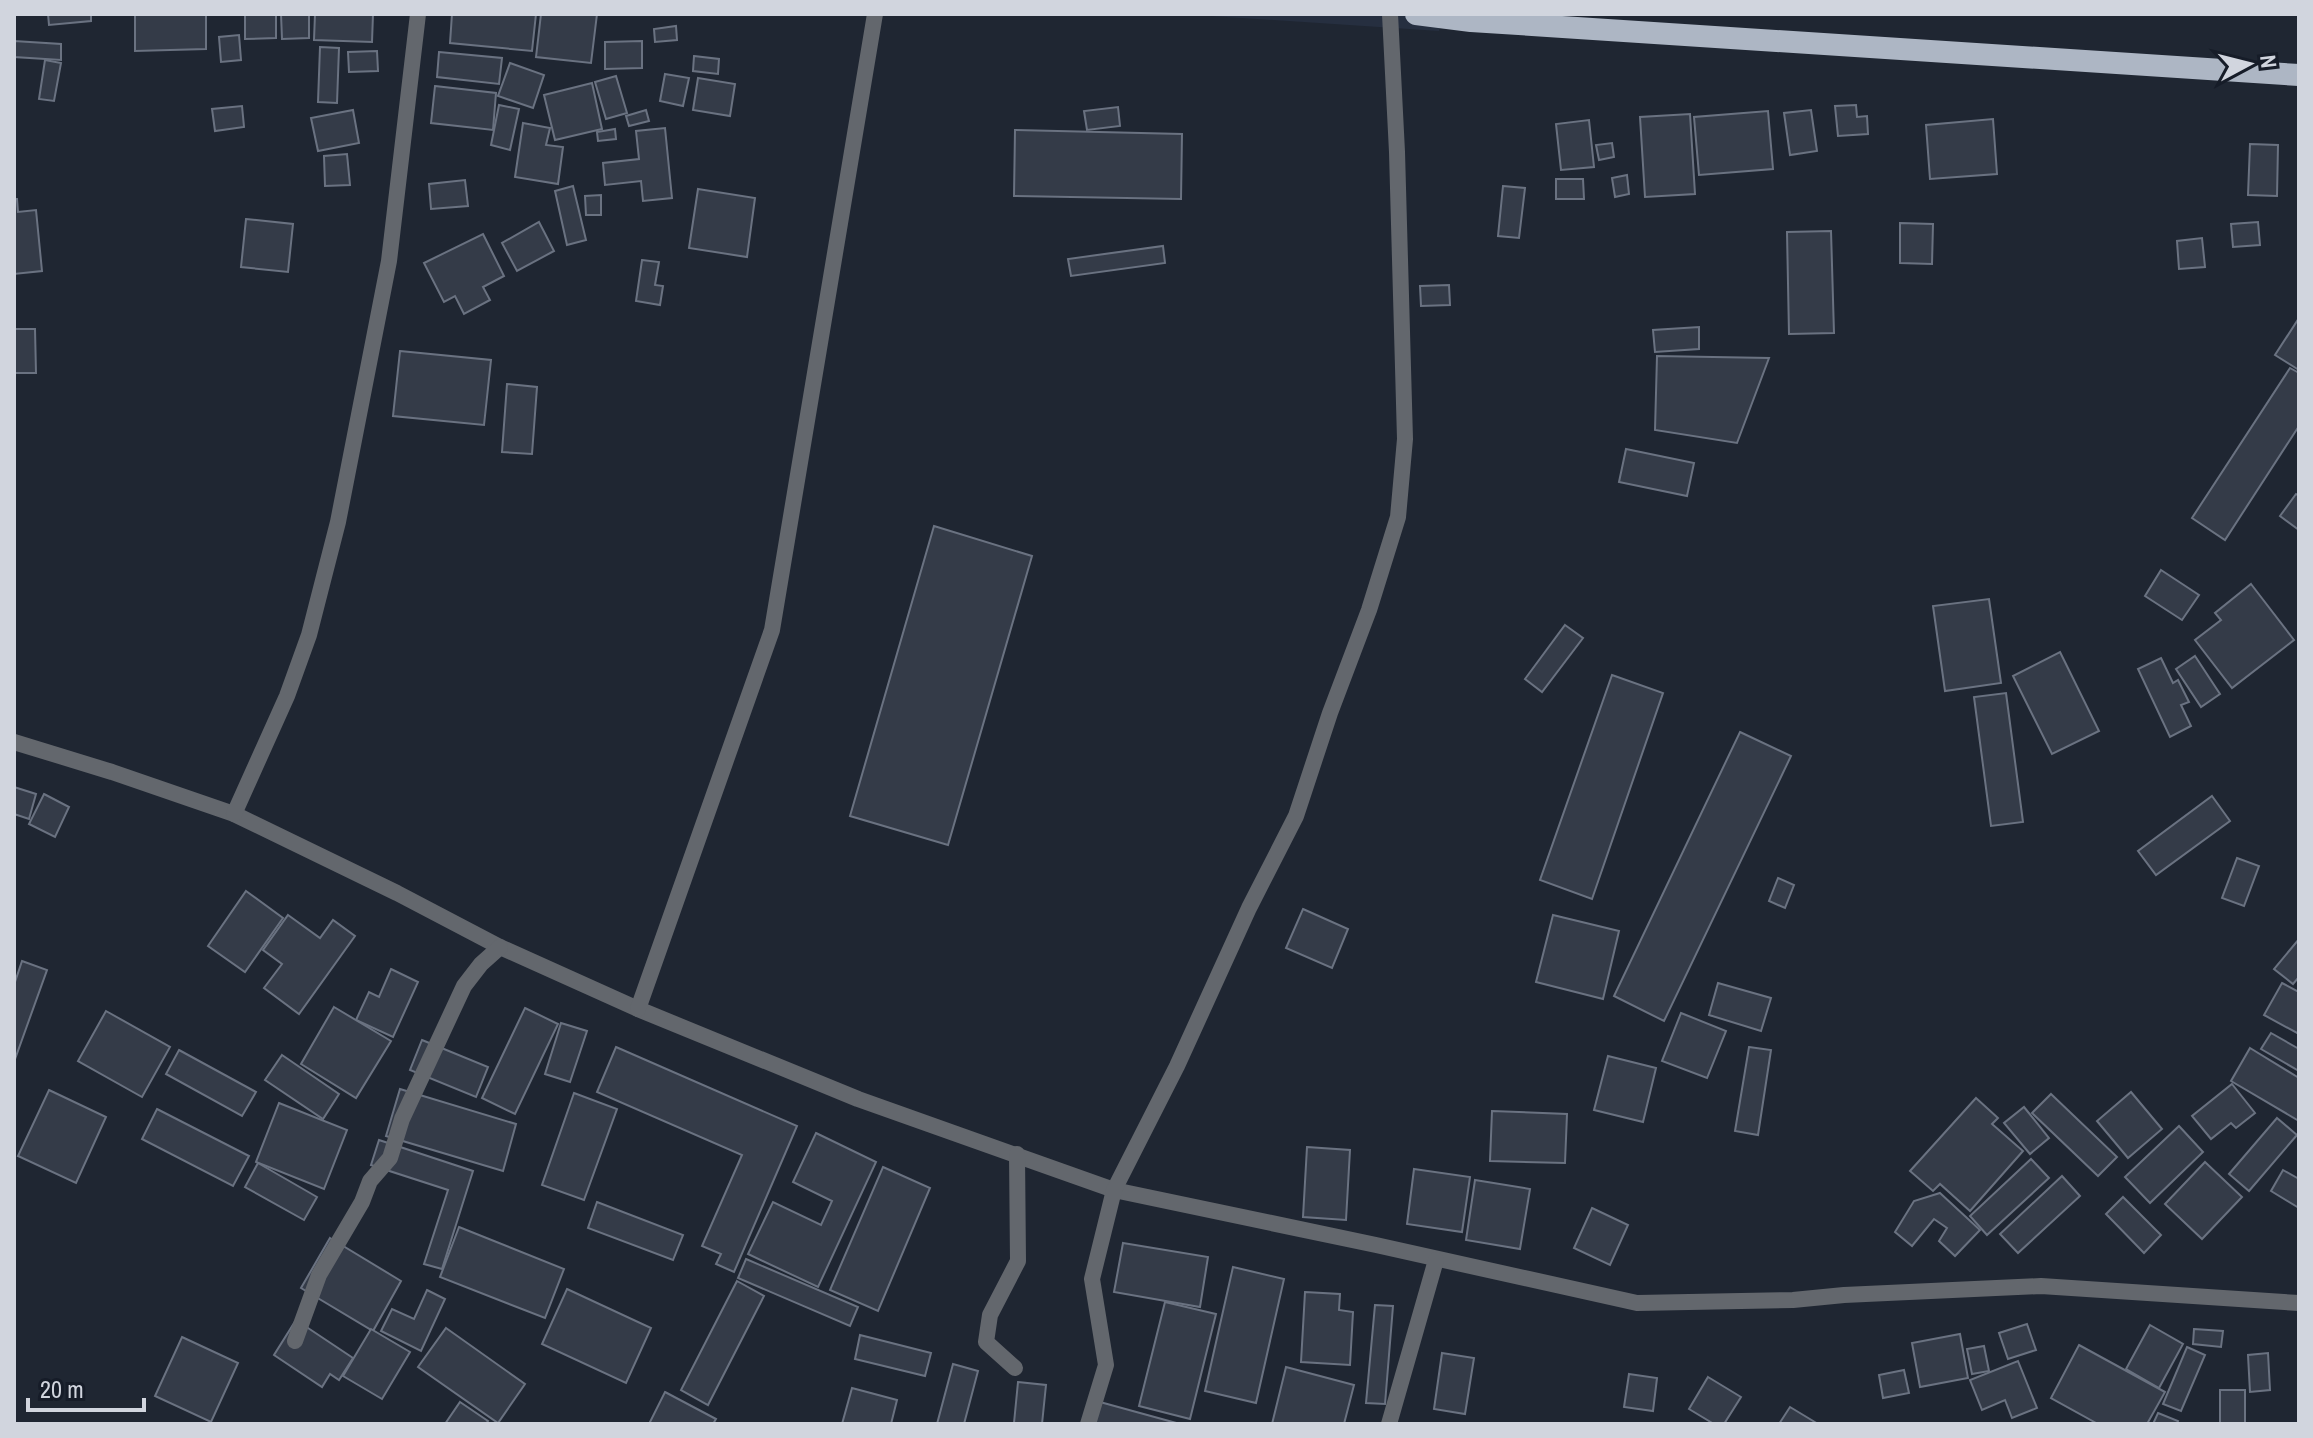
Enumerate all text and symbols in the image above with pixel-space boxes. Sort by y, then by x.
north arrow [2209,24,2289,104]
text: N [2253,53,2285,70]
scale bar [28,1362,144,1412]
text: 20 m [40,1373,84,1405]

